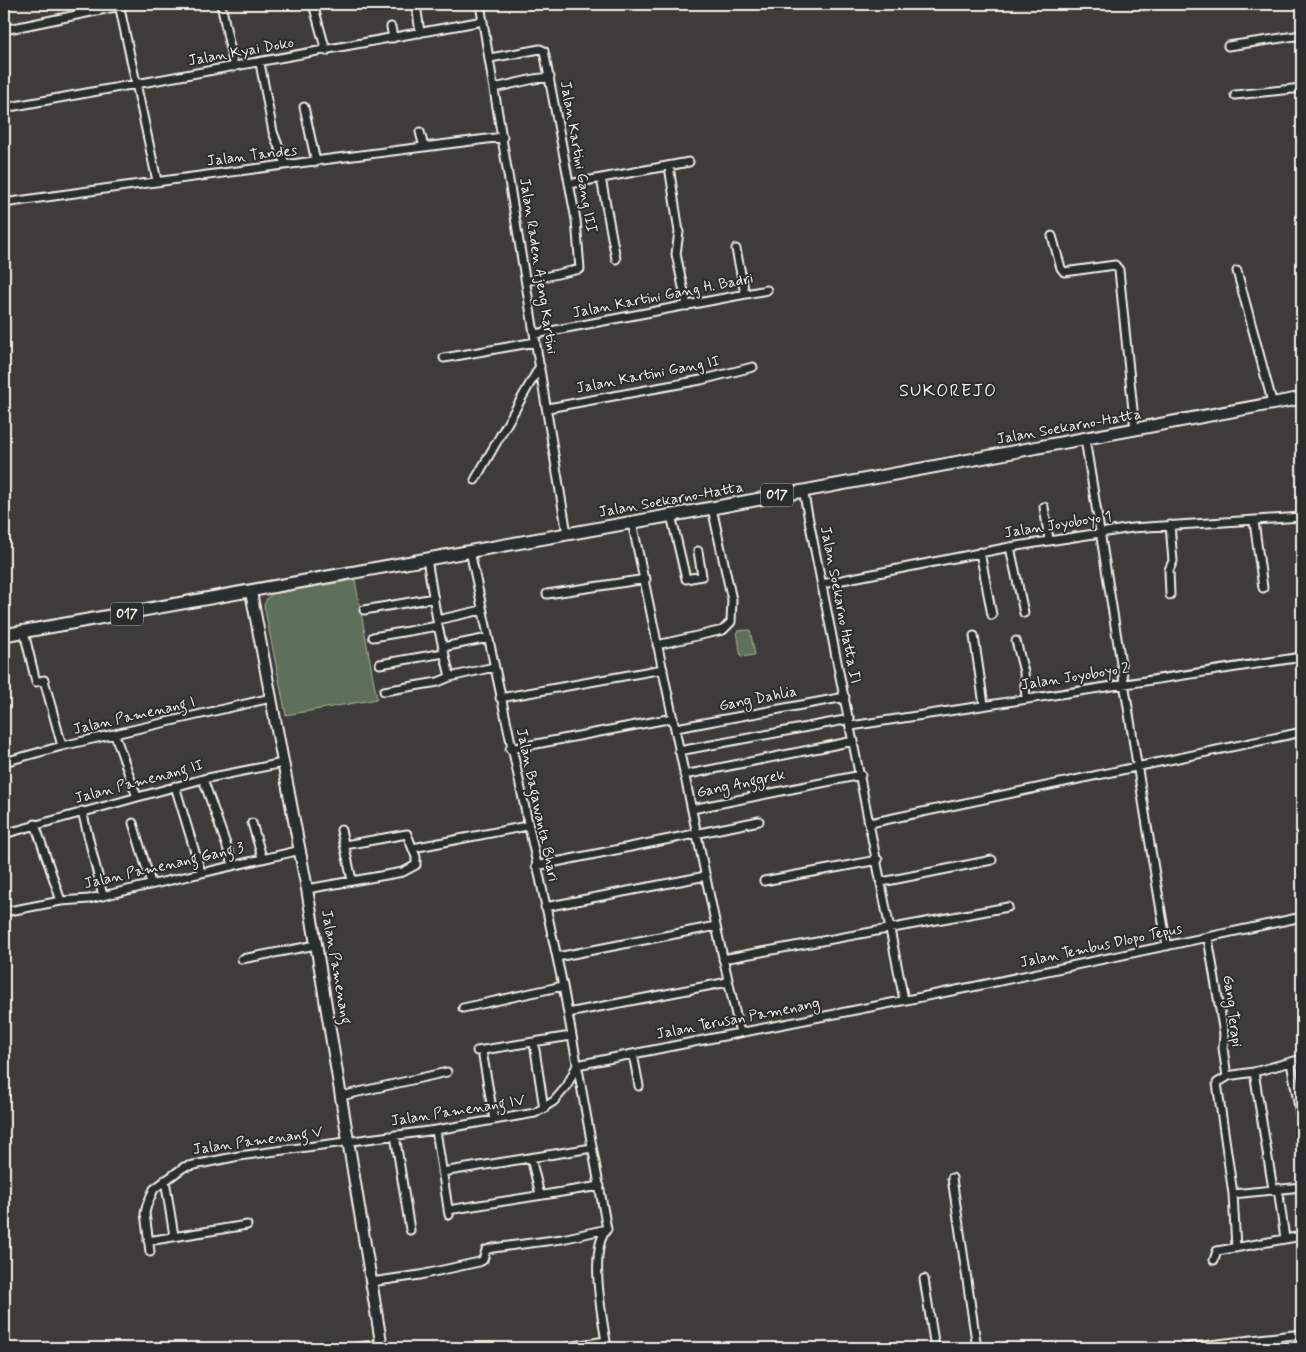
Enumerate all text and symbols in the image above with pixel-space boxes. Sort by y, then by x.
street label: Jalan Kyai Doko [186,33,296,71]
street label: Jalan Kartini Gang III [555,79,601,235]
street label: Jalan Tandes [206,140,299,171]
street label: Jalan Raden Ajeng Kartini [513,176,562,356]
street label: Jalan Kartini Gang H. Badri [571,269,755,323]
street label: Jalan Kartini Gang II [575,351,721,399]
district label: SUKOREJO [899,379,997,403]
street label: Jalan Soekarno-Hatta [995,404,1143,450]
street label: Jalan Soekarno-Hatta [597,477,745,523]
road number: 017 [761,484,793,506]
street label: Jalan Joyoboyo 1 [1003,507,1113,543]
street label: Jalan Soekarno Hatta II [815,525,865,685]
road number: 017 [111,602,143,626]
street label: Jalan Joyoboyo 2 [1020,659,1130,695]
street label: Gang Dahlia [717,682,799,717]
street label: Jalan Pamenang I [71,692,197,741]
street label: Jalan Bagawanta Bhari [510,727,563,884]
street label: Jalan Pamenang II [72,755,206,810]
street label: Gang Anggrek [695,765,788,804]
street label: Jalan Pamenang Gang 3 [82,838,246,895]
street label: Jalan Pamenang [315,908,356,1026]
street label: Jalan Tembus Dlopo Tepus [1018,919,1184,973]
street label: Gang Terapi [1217,974,1246,1048]
street label: Jalan Terusan Pamenang [655,993,822,1046]
street label: Jalan Pamenang IV [389,1090,527,1132]
street label: Jalan Pamenang V [192,1122,325,1161]

